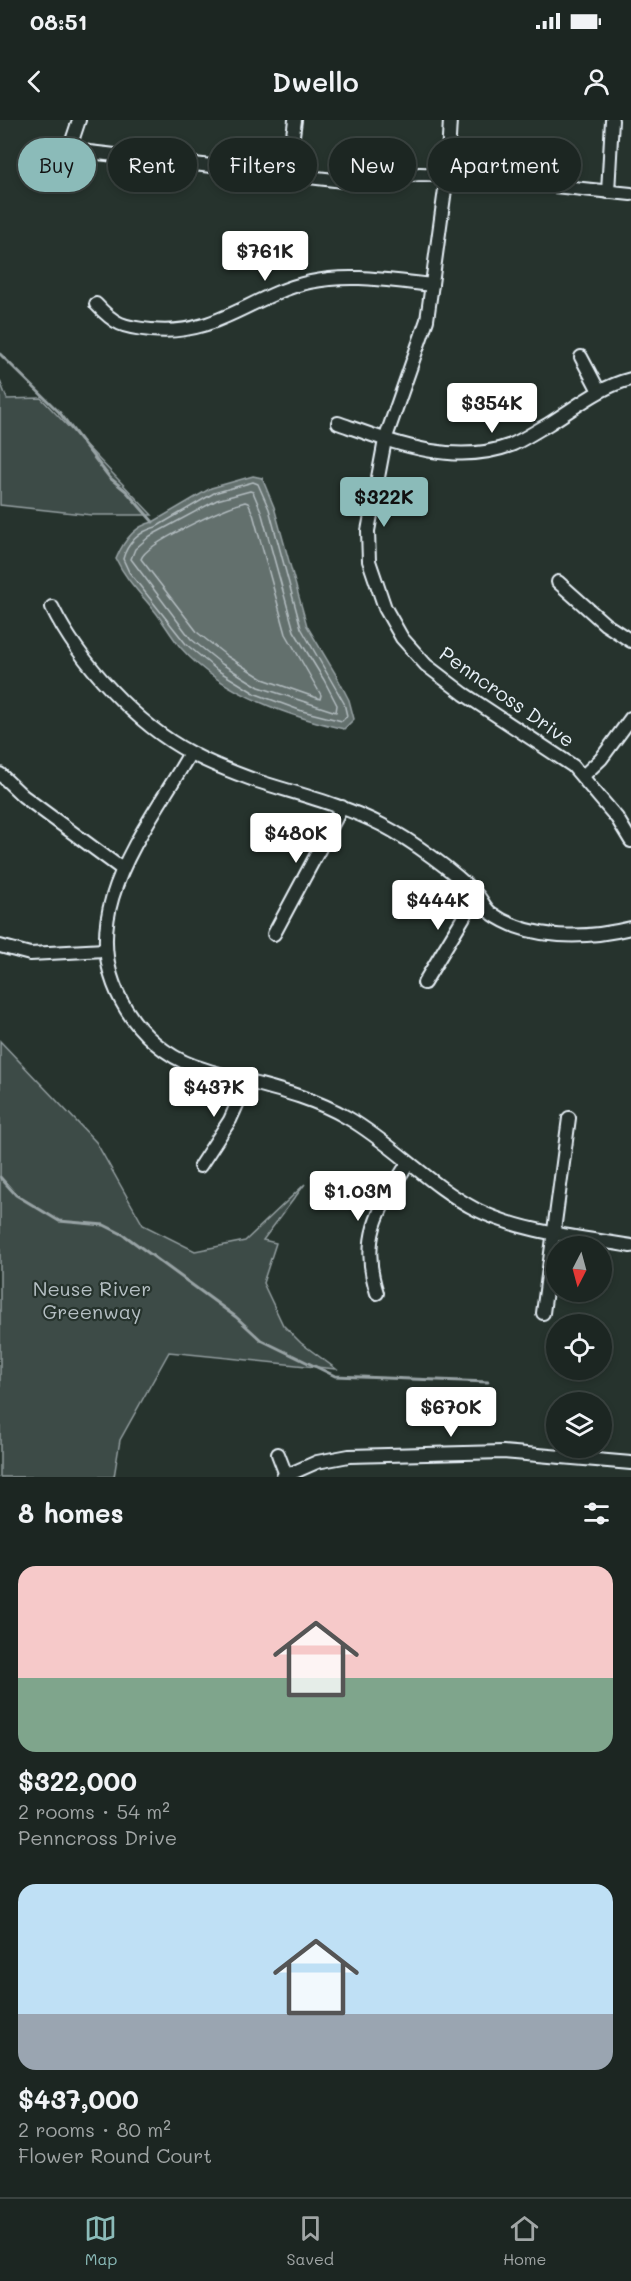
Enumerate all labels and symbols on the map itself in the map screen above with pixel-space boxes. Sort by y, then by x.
pin: $761K [223,231,307,282]
pin: $354K [450,383,534,434]
pin: $322K [342,477,426,528]
street label: Penncross Drive [435,640,580,752]
pin: $480K [254,813,338,864]
pin: $444K [396,880,480,931]
pin: $437K [172,1067,256,1118]
pin: $1.03M [309,1171,407,1222]
north arrow [546,1236,612,1302]
park label: Neuse River Greenway [33,1275,151,1324]
pin: $670K [409,1387,493,1438]

